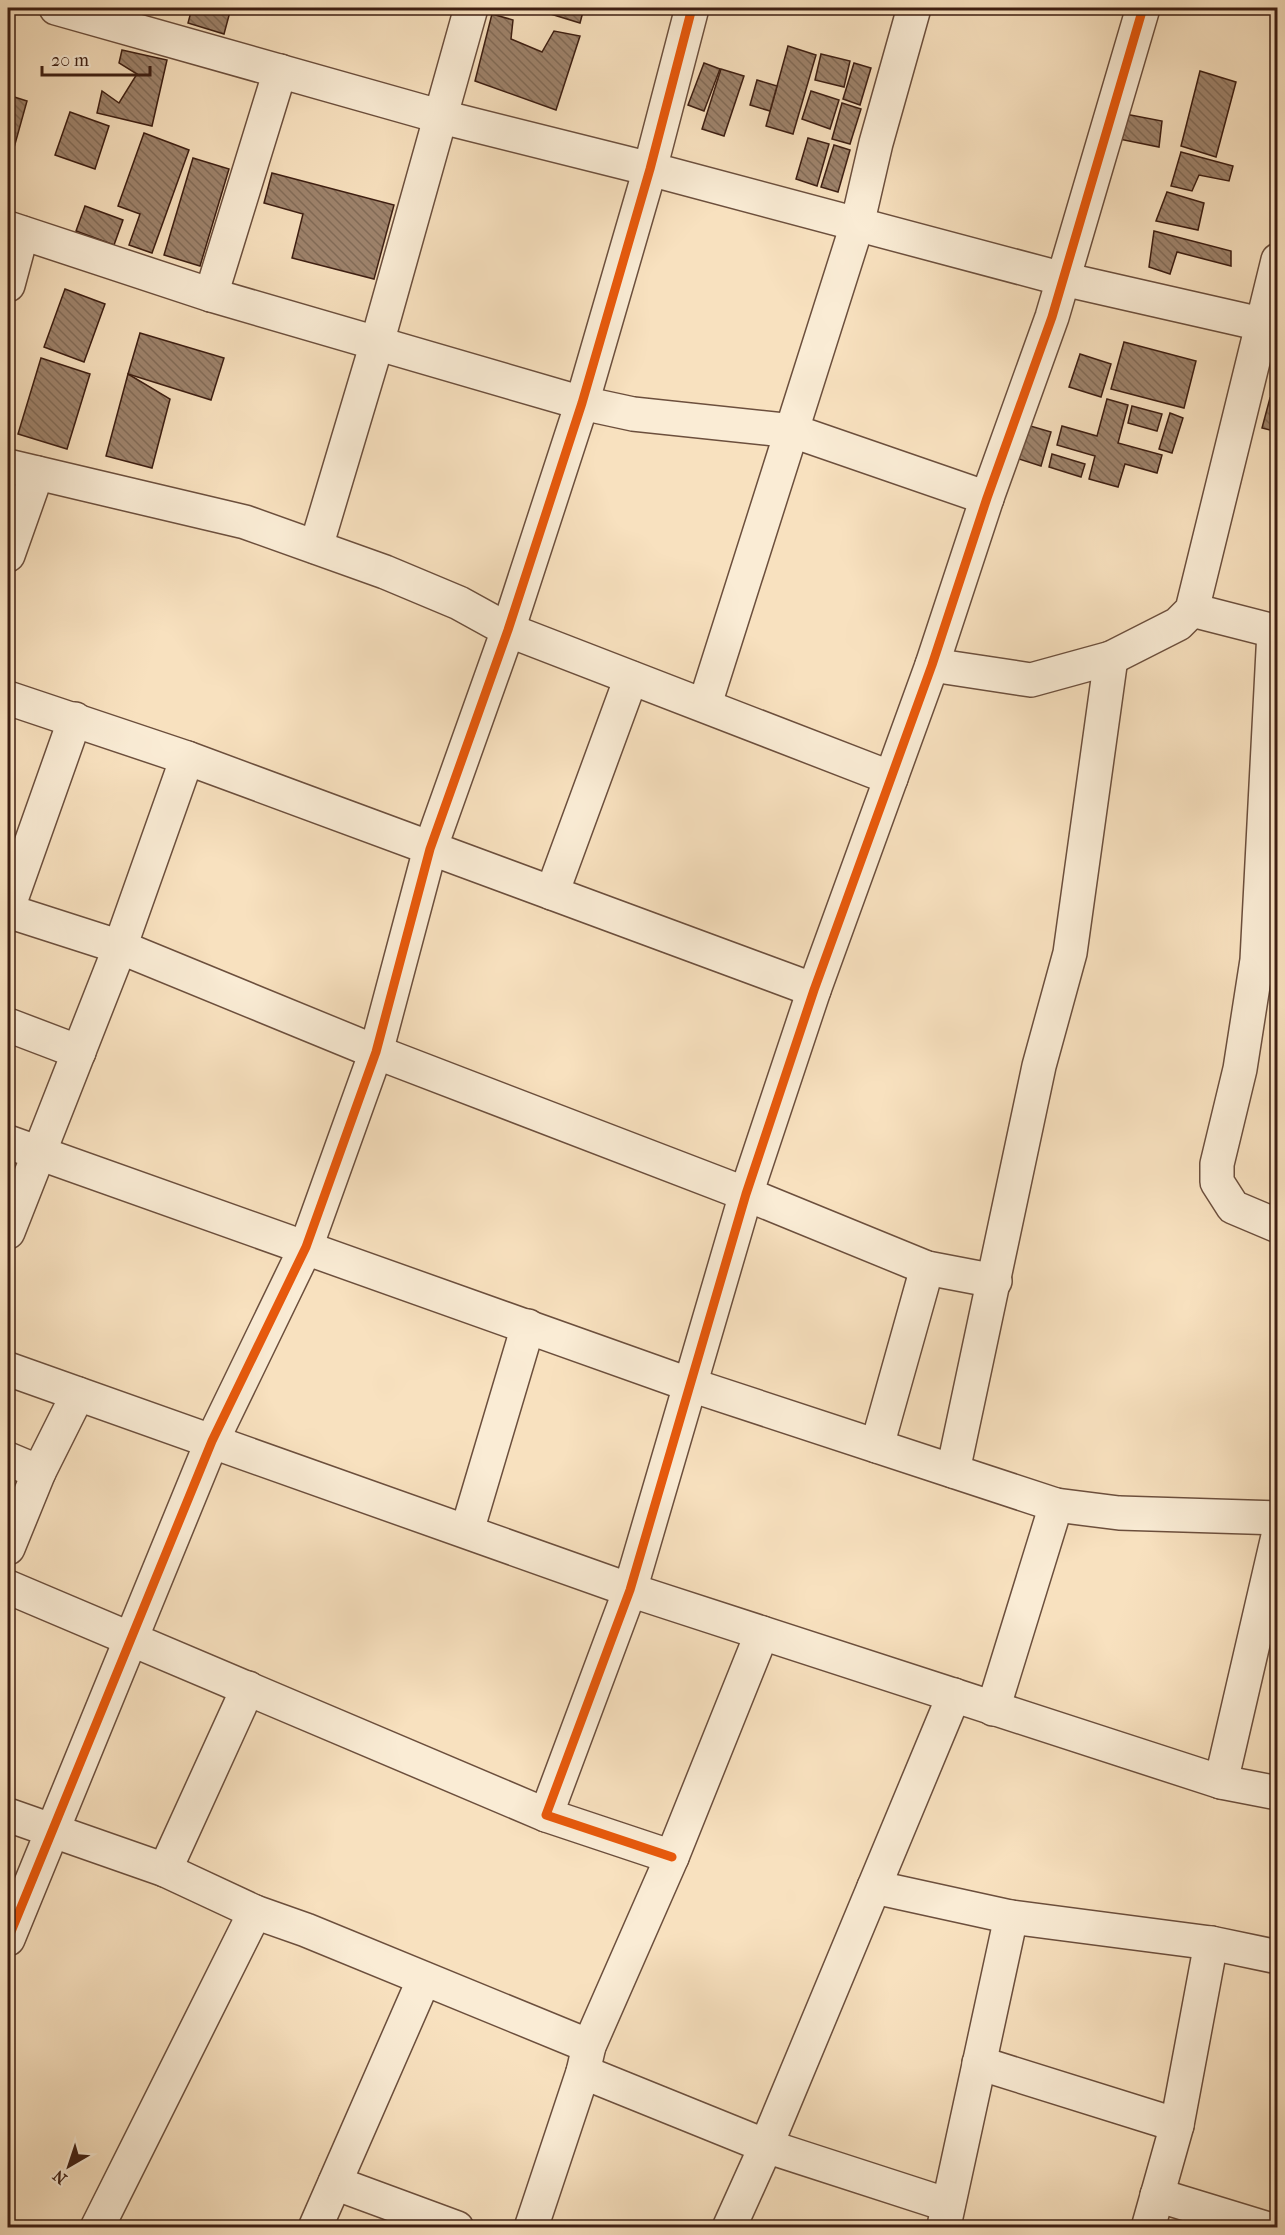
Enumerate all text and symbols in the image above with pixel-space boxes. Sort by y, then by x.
scale bar [42,39,150,77]
text: 20 m [51,50,89,71]
north arrow [39,2136,99,2196]
text: N [49,2166,71,2188]

